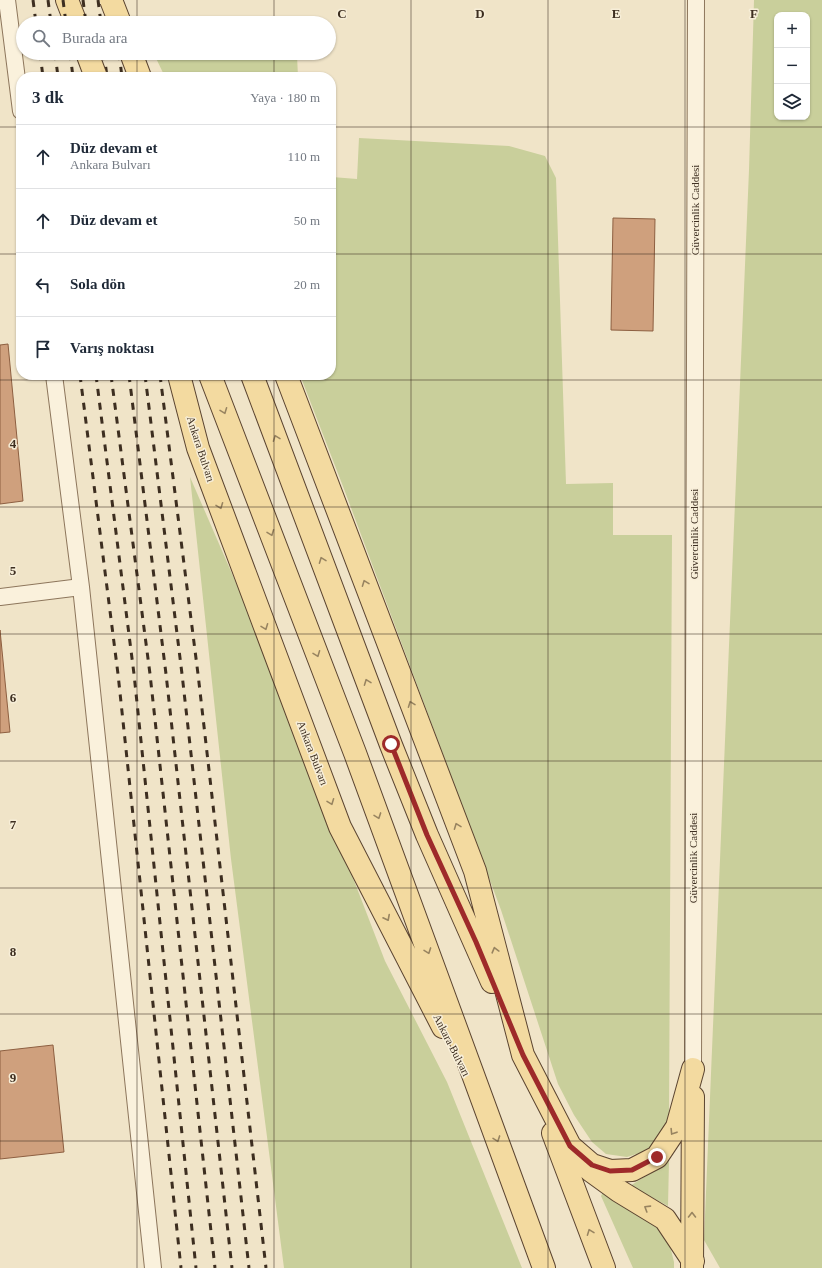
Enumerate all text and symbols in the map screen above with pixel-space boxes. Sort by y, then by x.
text: C [337,6,347,21]
text: D [475,6,485,21]
text: E [612,6,620,21]
text: F [750,6,758,21]
map controls [774,12,810,120]
button: + [774,12,810,48]
search box [16,16,336,60]
icon: search [30,27,52,49]
text: Burada ara [62,30,127,46]
button: − [774,48,810,84]
button: layers [774,84,810,120]
text: 3 dk [32,88,64,107]
text: Yaya · 180 m [250,90,320,105]
text: Düz devam et [70,140,157,156]
icon: ahead [32,146,54,168]
text: 110 m [288,149,320,164]
text: Ankara Bulvarı [70,157,151,172]
street label: Güvercinlik Caddesi [689,165,701,255]
icon: ahead [32,210,54,232]
text: Düz devam et [70,212,157,228]
text: 50 m [294,213,320,228]
icon: left [32,274,54,296]
text: Sola dön [70,276,125,292]
text: 20 m [294,277,320,292]
icon: arrive [32,338,54,360]
text: Varış noktası [70,340,154,356]
one-way arrow [220,408,228,415]
street label: Ankara Bulvarı [185,415,217,483]
one-way arrow [273,435,281,442]
text: 4 [10,436,17,451]
street label: Güvercinlik Caddesi [688,489,700,579]
one-way arrow [215,502,223,509]
one-way arrow [266,529,274,536]
one-way arrow [318,557,326,564]
text: 5 [10,563,17,578]
one-way arrow [362,579,370,586]
one-way arrow [261,624,269,631]
one-way arrow [313,651,321,658]
one-way arrow [364,678,372,685]
text: 6 [10,690,17,705]
one-way arrow [408,701,416,708]
street label: Ankara Bulvarı [295,719,331,787]
route start [382,735,400,753]
one-way arrow [326,798,334,805]
one-way arrow [374,812,382,819]
street label: Güvercinlik Caddesi [687,813,699,903]
text: 7 [10,817,17,832]
one-way arrow [454,822,462,829]
one-way arrow [383,914,390,922]
text: 8 [10,944,17,959]
one-way arrow [492,947,500,953]
one-way arrow [423,948,432,955]
street label: Ankara Bulvarı [431,1012,473,1078]
text: 9 [10,1070,17,1085]
one-way arrow [670,1128,678,1135]
one-way arrow [493,1135,501,1142]
route end [648,1148,666,1166]
one-way arrow [644,1205,651,1213]
one-way arrow [688,1212,696,1218]
one-way arrow [587,1228,595,1235]

